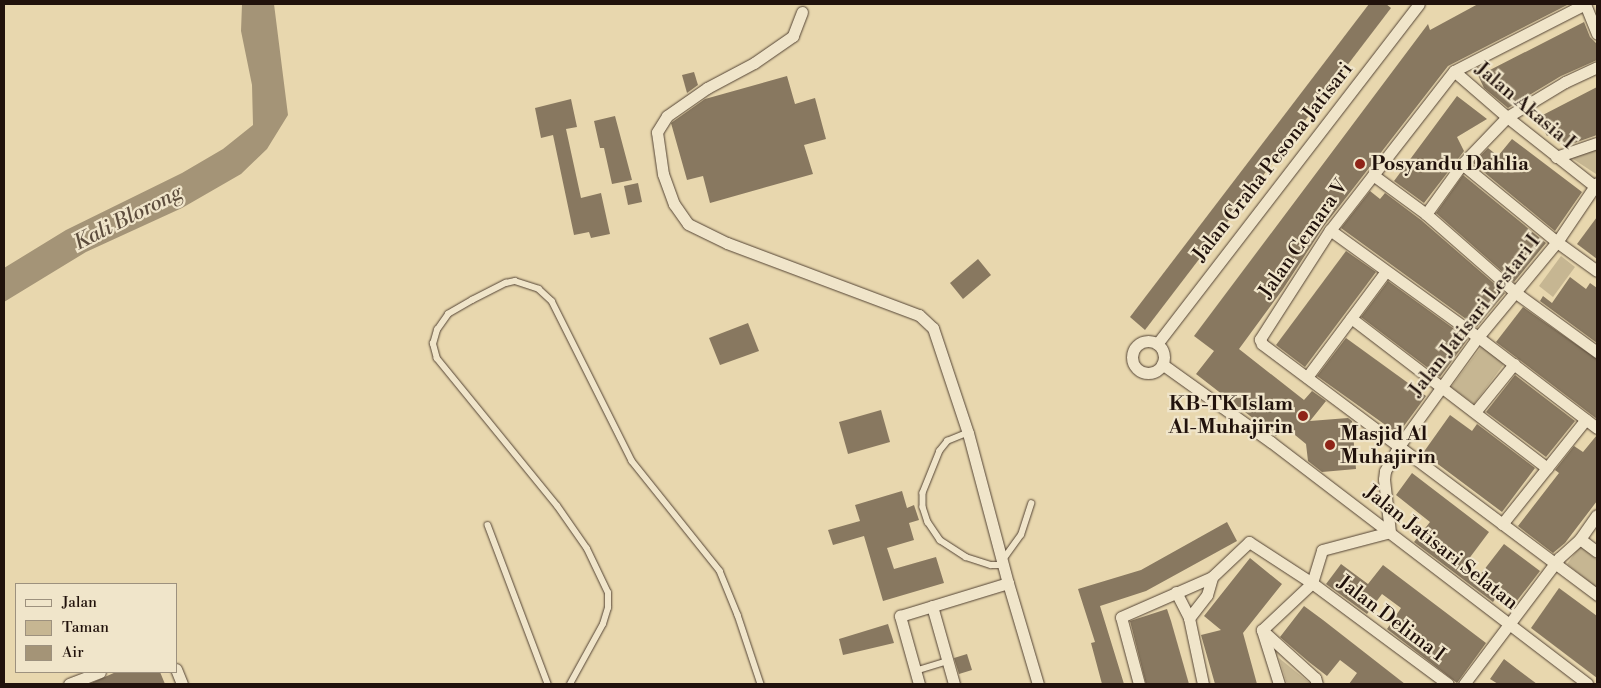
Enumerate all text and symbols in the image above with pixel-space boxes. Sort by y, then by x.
street label: Jalan Akasia I [1470,57,1580,155]
street label: Jalan Graha Pesona Jatisari [1188,58,1358,266]
place label: Posyandu Dahlia [1371,152,1529,176]
marker: Posyandu Dahlia [1353,157,1367,171]
street label: Jalan Cemara V [1254,175,1354,303]
water label: Kali Blorong [69,180,187,256]
street label: Jalan Jatisari Lestari I [1404,230,1546,402]
place label: KB-TK Islam Al-Muhajirin [1168,392,1293,439]
marker: KB-TK Islam Al-Muhajirin [1297,410,1309,422]
place label: Masjid Al Muhajirin [1340,422,1436,469]
marker: Masjid Al Muhajirin [1324,439,1336,451]
street label: Jalan Jatisari Selatan [1359,480,1523,616]
street label: Jalan Delima I [1333,571,1449,667]
legend [15,583,178,673]
text: Jalan [62,593,97,612]
text: Taman [62,618,109,637]
text: Air [62,643,84,662]

